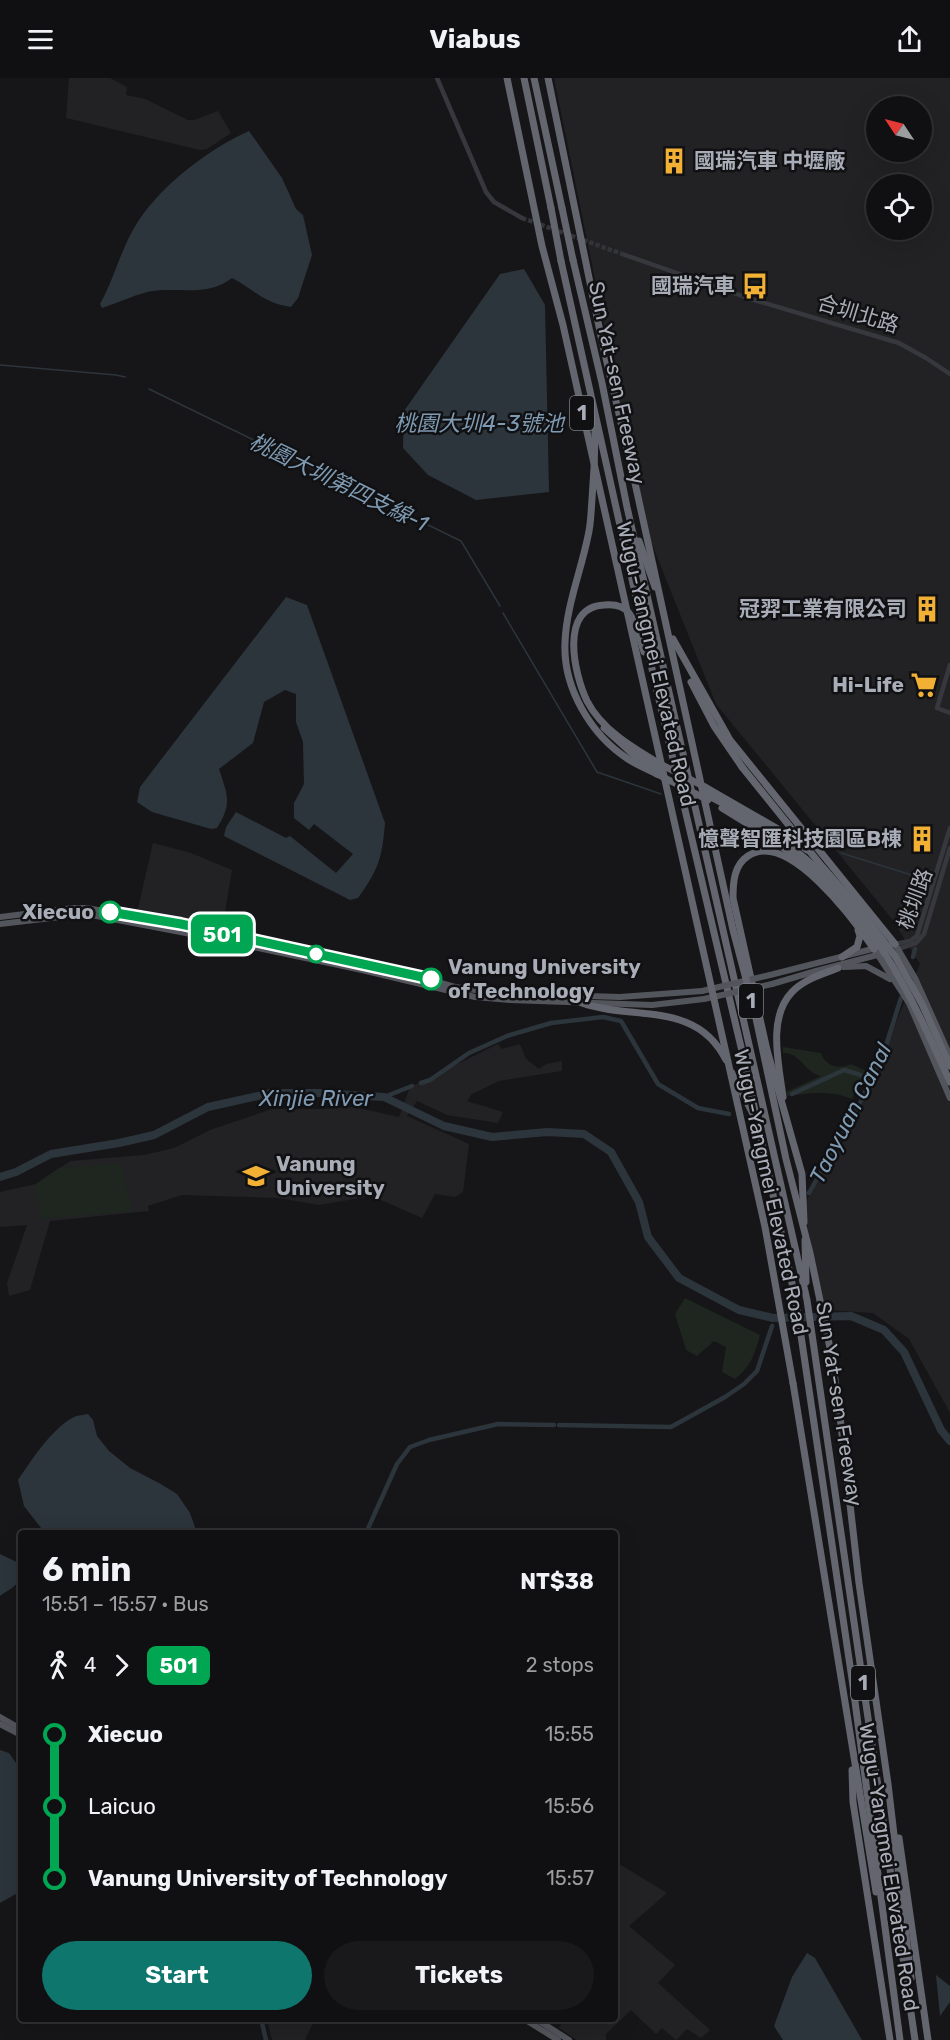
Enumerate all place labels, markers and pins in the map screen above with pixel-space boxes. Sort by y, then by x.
building icon: 國瑞汽車 中壢廠 [659,146,689,176]
place label: 國瑞汽車 中壢廠 [694,148,845,173]
bus stop icon: 國瑞汽車 [740,271,770,301]
place label: 國瑞汽車 [651,273,735,298]
building icon: 冠羿工業有限公司 [912,594,942,624]
place label: 冠羿工業有限公司 [739,596,907,621]
supermarket icon: Hi-Life [909,670,939,700]
place label: Hi-Life [832,672,904,697]
building icon: 憶聲智匯科技園區B棟 [907,824,937,854]
place label: 憶聲智匯科技園區B棟 [698,826,902,851]
place label: Xiecuo [22,899,94,924]
marker: Xiecuo [99,901,121,923]
unlabelled marker [307,945,325,963]
place label: Vanung University of Technology [448,954,641,1003]
marker: Vanung University of Technology [420,968,442,990]
place label: Vanung University [276,1151,385,1200]
school or university icon: Vanung University [241,1161,271,1191]

